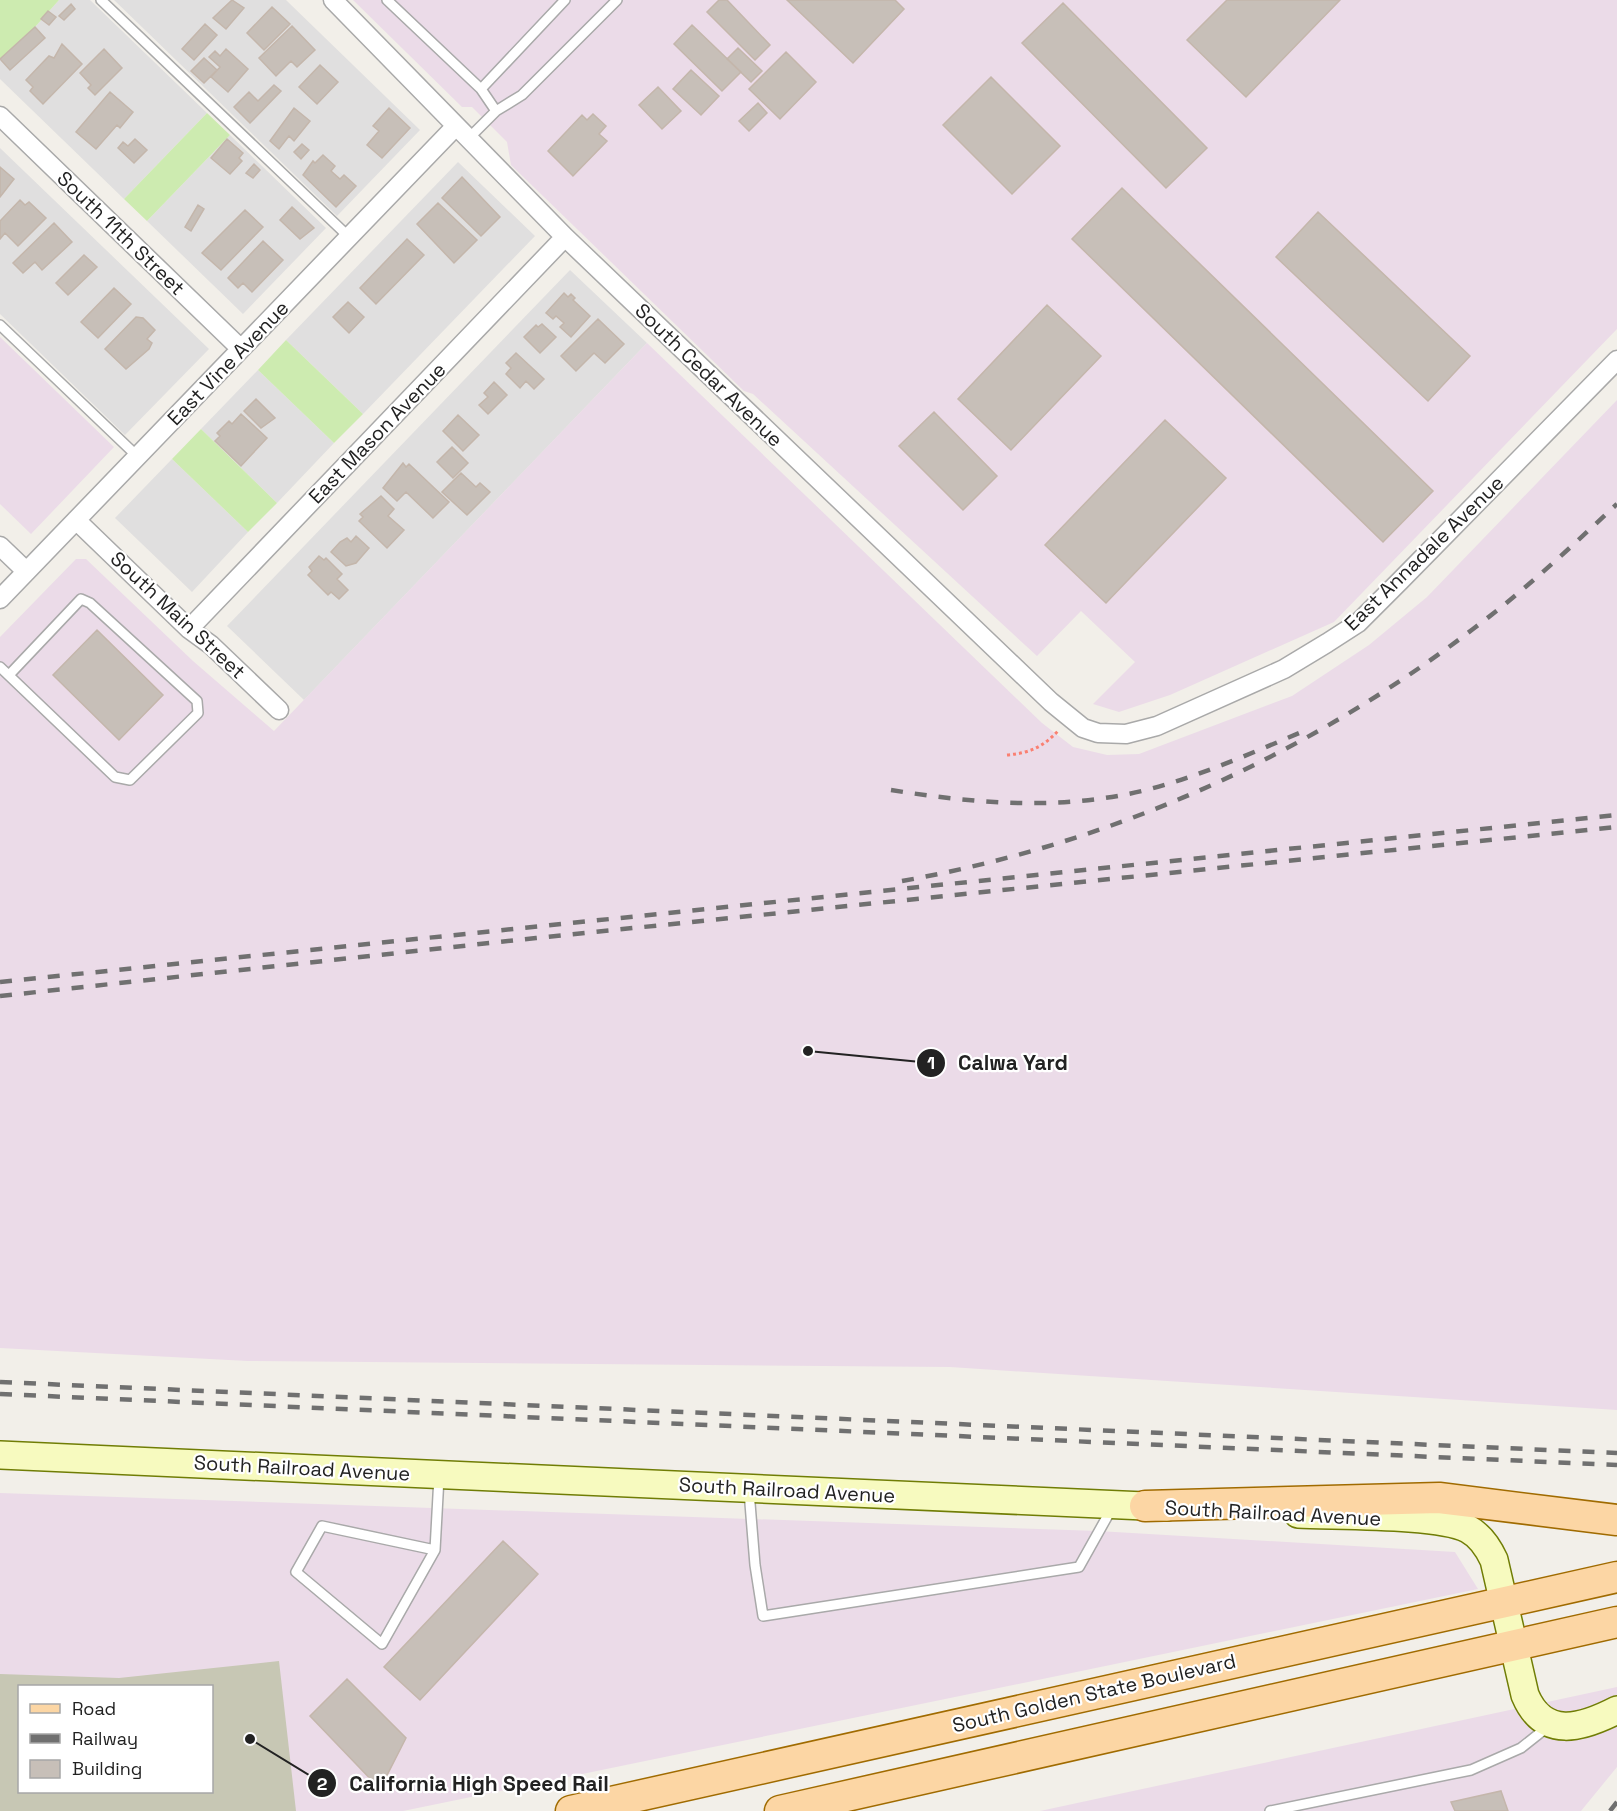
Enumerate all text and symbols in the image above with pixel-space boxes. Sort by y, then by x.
street label: South 11th Street [52,165,190,301]
street label: East Vine Avenue [162,295,294,431]
street label: South Cedar Avenue [630,298,788,452]
street label: East Mason Avenue [303,357,451,509]
street label: East Annadale Avenue [1339,470,1509,636]
street label: South Main Street [105,546,251,684]
callout: Calwa Yard [916,1043,1080,1082]
text: Calwa Yard [958,1049,1068,1076]
text: 1 [927,1051,935,1074]
street label: South Railroad Avenue [193,1449,411,1487]
street label: South Railroad Avenue [678,1471,896,1509]
street label: South Railroad Avenue [1164,1494,1382,1532]
street label: South Golden State Boulevard [950,1648,1238,1738]
legend [18,1685,213,1793]
text: Road [72,1697,116,1720]
text: Railway [72,1727,138,1750]
text: Building [72,1757,142,1780]
callout: California High Speed Rail [307,1764,620,1803]
text: California High Speed Rail [349,1770,609,1797]
text: 2 [317,1772,328,1795]

